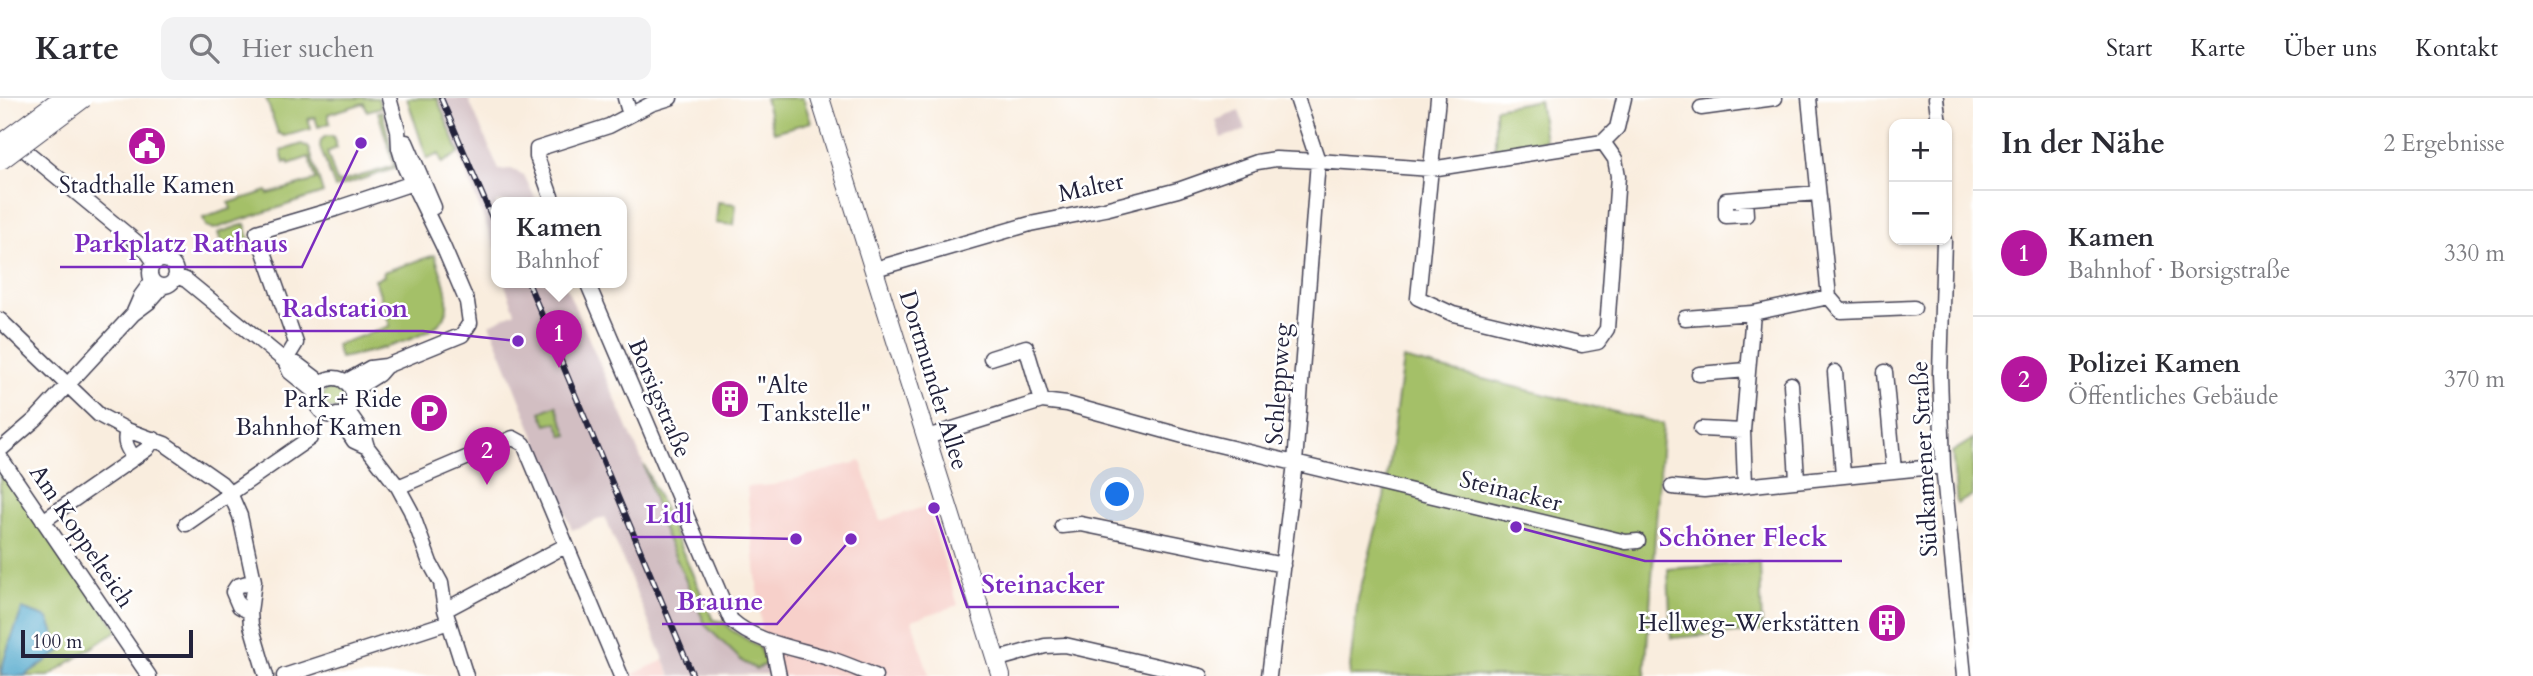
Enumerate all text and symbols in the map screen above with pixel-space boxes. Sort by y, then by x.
search box [161,17,651,80]
text: Karte [35,26,119,71]
icon: search [185,29,223,67]
text: Hier suchen [241,31,374,66]
text: Start [2106,32,2152,65]
text: Karte [2190,32,2246,65]
text: Über uns [2284,32,2377,65]
text: Kontakt [2415,32,2498,65]
map controls [1889,119,1952,245]
button: + [1889,119,1952,182]
text: In der Nähe [2001,123,2165,164]
public building icon: Stadthalle Kamen [126,125,168,167]
text: 2 Ergebnisse [2383,128,2505,159]
street label: Malter [1055,164,1127,211]
place label: Stadthalle Kamen [59,169,236,202]
button: − [1889,182,1952,245]
popup [491,197,627,288]
text: Kamen [516,210,602,245]
callout: Parkplatz Rathaus [60,220,302,267]
text: Kamen [2068,220,2154,255]
text: Parkplatz Rathaus [74,226,288,261]
text: 1 [2018,238,2030,269]
text: 330 m [2444,238,2505,269]
text: Bahnhof [516,245,599,276]
text: Bahnhof · Borsigstraße [2068,255,2290,286]
callout: Radstation [268,284,423,331]
street label: Dortmunder Allee [891,286,976,474]
text: Radstation [282,291,409,326]
pin: 1 [536,310,582,368]
street label: Schleppweg [1258,321,1299,446]
street label: Borsigstraße [620,334,699,463]
text: Polizei Kamen [2068,346,2241,381]
street label: Südkamener Straße [1903,360,1946,558]
text: 2 [2018,364,2030,395]
text: 370 m [2444,364,2505,395]
place label: "Alte Tankstelle" [757,369,871,430]
building icon: "Alte Tankstelle" [709,378,751,420]
text: Öffentliches Gebäude [2068,381,2279,412]
place label: Park + Ride Bahnhof Kamen [236,383,402,444]
parking icon: Park + Ride Bahnhof Kamen [408,392,450,434]
pin: 2 [464,427,510,485]
street label: Am Koppelteich [21,458,142,615]
street label: Steinacker [1456,463,1566,520]
your location [1100,477,1134,511]
callout: Lidl [632,490,707,537]
text: Lidl [645,497,693,532]
callout: Schöner Fleck [1645,514,1842,561]
text: Schöner Fleck [1659,520,1828,555]
callout: Steinacker [967,560,1119,607]
text: Steinacker [981,567,1105,602]
callout: Braune [662,577,777,624]
text: Braune [677,584,764,619]
building icon: Hellweg-Werkstätten [1866,602,1908,644]
place label: Hellweg-Werkstätten [1638,607,1860,640]
scale bar [21,627,192,659]
text: 100 m [32,629,82,655]

